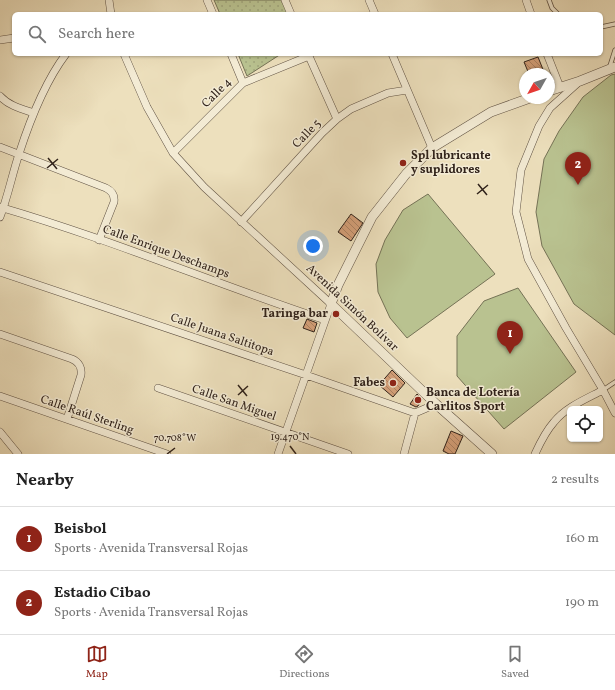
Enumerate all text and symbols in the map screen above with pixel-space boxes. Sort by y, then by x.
search box [12,12,603,56]
icon: search [26,23,48,45]
text: Search here [58,24,135,45]
north arrow [519,68,555,104]
street label: Calle 4 [199,75,235,111]
street label: Calle 5 [289,116,325,152]
place label: Spl lubricante y suplidores [411,148,491,178]
pin: 2 [565,152,591,185]
marker: Spl lubricante y suplidores [398,158,408,168]
street label: Calle Enrique Deschamps [100,222,232,282]
your location [303,236,323,256]
street label: Avenida Simón Bolívar [302,261,402,355]
place label: Taringa bar [262,306,328,322]
marker: Taringa bar [331,309,341,319]
street label: Calle Juana Saltitopa [168,310,276,360]
pin: 1 [497,321,523,354]
place label: Fabes [353,375,385,391]
marker: Fabes [388,378,398,388]
street label: Calle San Miguel [190,381,279,425]
place label: Banca de Lotería Carlitos Sport [426,385,520,415]
street label: Calle Raúl Sterling [38,391,136,439]
marker: Banca de Lotería Carlitos Sport [413,395,423,405]
map controls [567,406,603,442]
button: locate [567,406,603,442]
text: 19.470°N [271,430,310,444]
text: 70.708°W [154,431,196,445]
text: Nearby [16,469,74,492]
text: 2 results [551,471,599,489]
text: Beisbol [54,519,107,540]
text: 1 [26,530,32,548]
text: 160 m [565,530,599,548]
text: Sports · Avenida Transversal Rojas [54,540,248,558]
text: Estadio Cibao [54,583,150,604]
text: 2 [26,594,32,612]
text: 190 m [565,594,599,612]
text: Sports · Avenida Transversal Rojas [54,604,248,622]
tab: Map [86,643,108,682]
tab: Directions [279,643,330,682]
tab: Saved [501,643,529,682]

